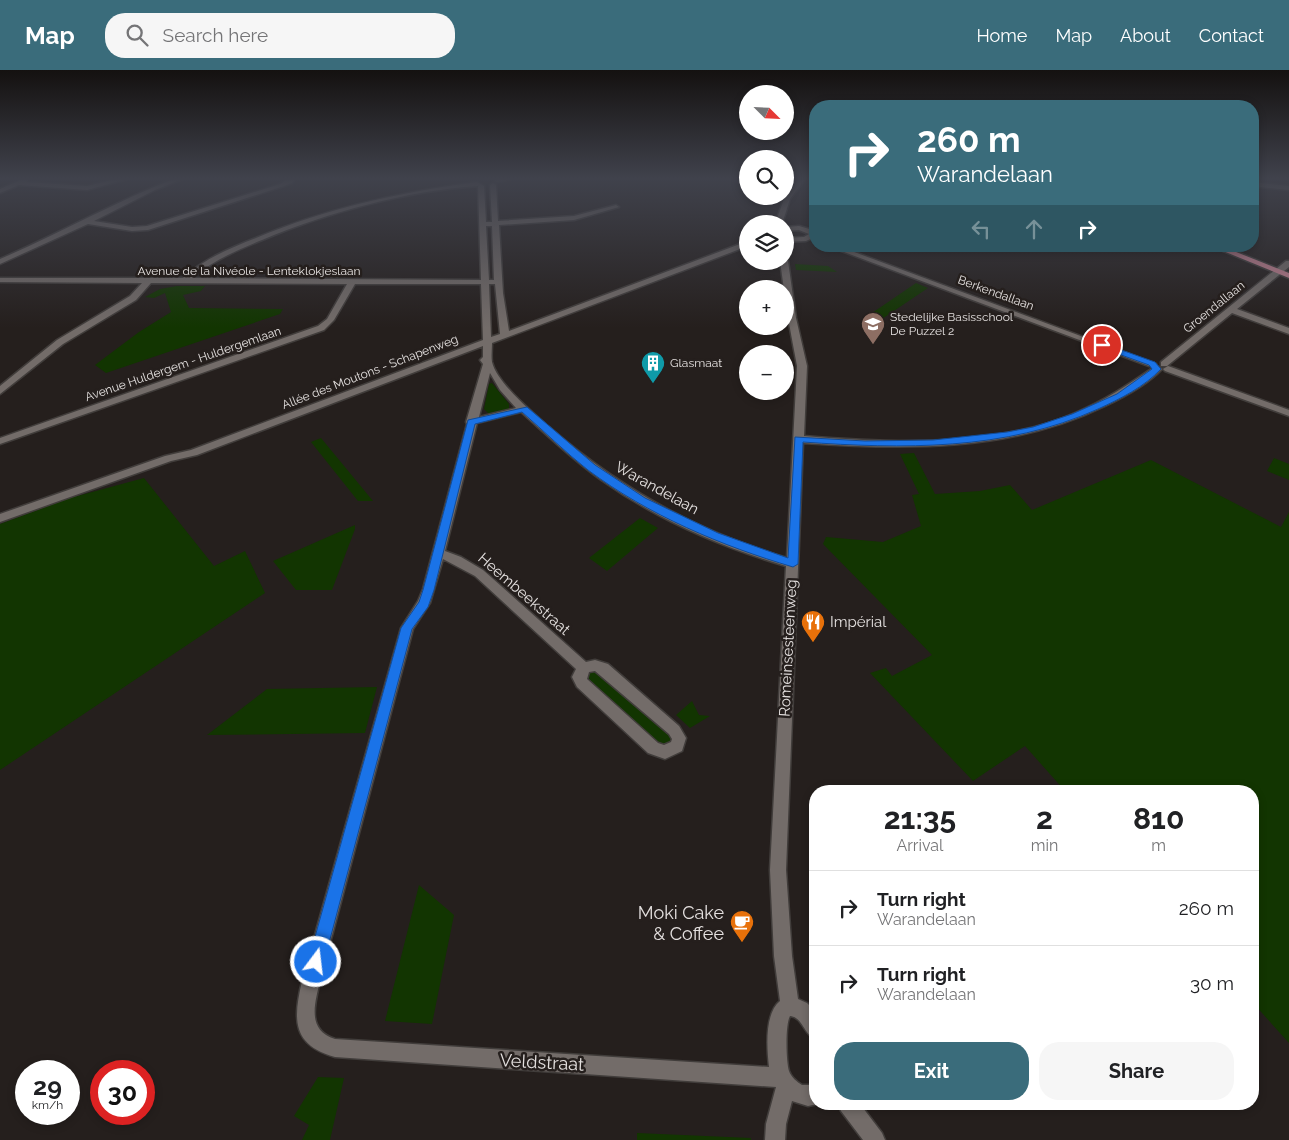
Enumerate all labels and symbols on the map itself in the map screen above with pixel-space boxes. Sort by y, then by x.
north arrow [739,85,794,140]
street label: Avenue de la Nivéole - Lenteklokjeslaan [137,264,361,278]
street label: Berkendallaan [956,273,1036,313]
street label: Groendallaan [1181,278,1247,336]
place label: Stedelijke Basisschool De Puzzel 2 [890,310,1014,338]
school or university icon: Stedelijke Basisschool De Puzzel 2 [860,311,886,345]
street label: Avenue Huldergem - Huldergemlaan [83,324,283,404]
pin [1081,324,1123,366]
street label: Allée des Moutons - Schapenweg [280,332,460,412]
building icon: Glasmaat [640,350,666,384]
place label: Glasmaat [670,356,722,370]
street label: Warandelaan [612,458,702,518]
street label: Heembeekstraat [474,549,574,639]
street label: Romeinsesteenweg [775,579,801,717]
restaurant icon: Impérial [800,609,826,643]
place label: Impérial [830,613,887,631]
place label: Moki Cake & Coffee [638,902,724,944]
cafe icon: Moki Cake & Coffee [729,909,755,943]
position arrow [289,935,341,987]
street label: Veldstraat [499,1049,585,1075]
speed limit sign: 30 [90,1060,155,1125]

